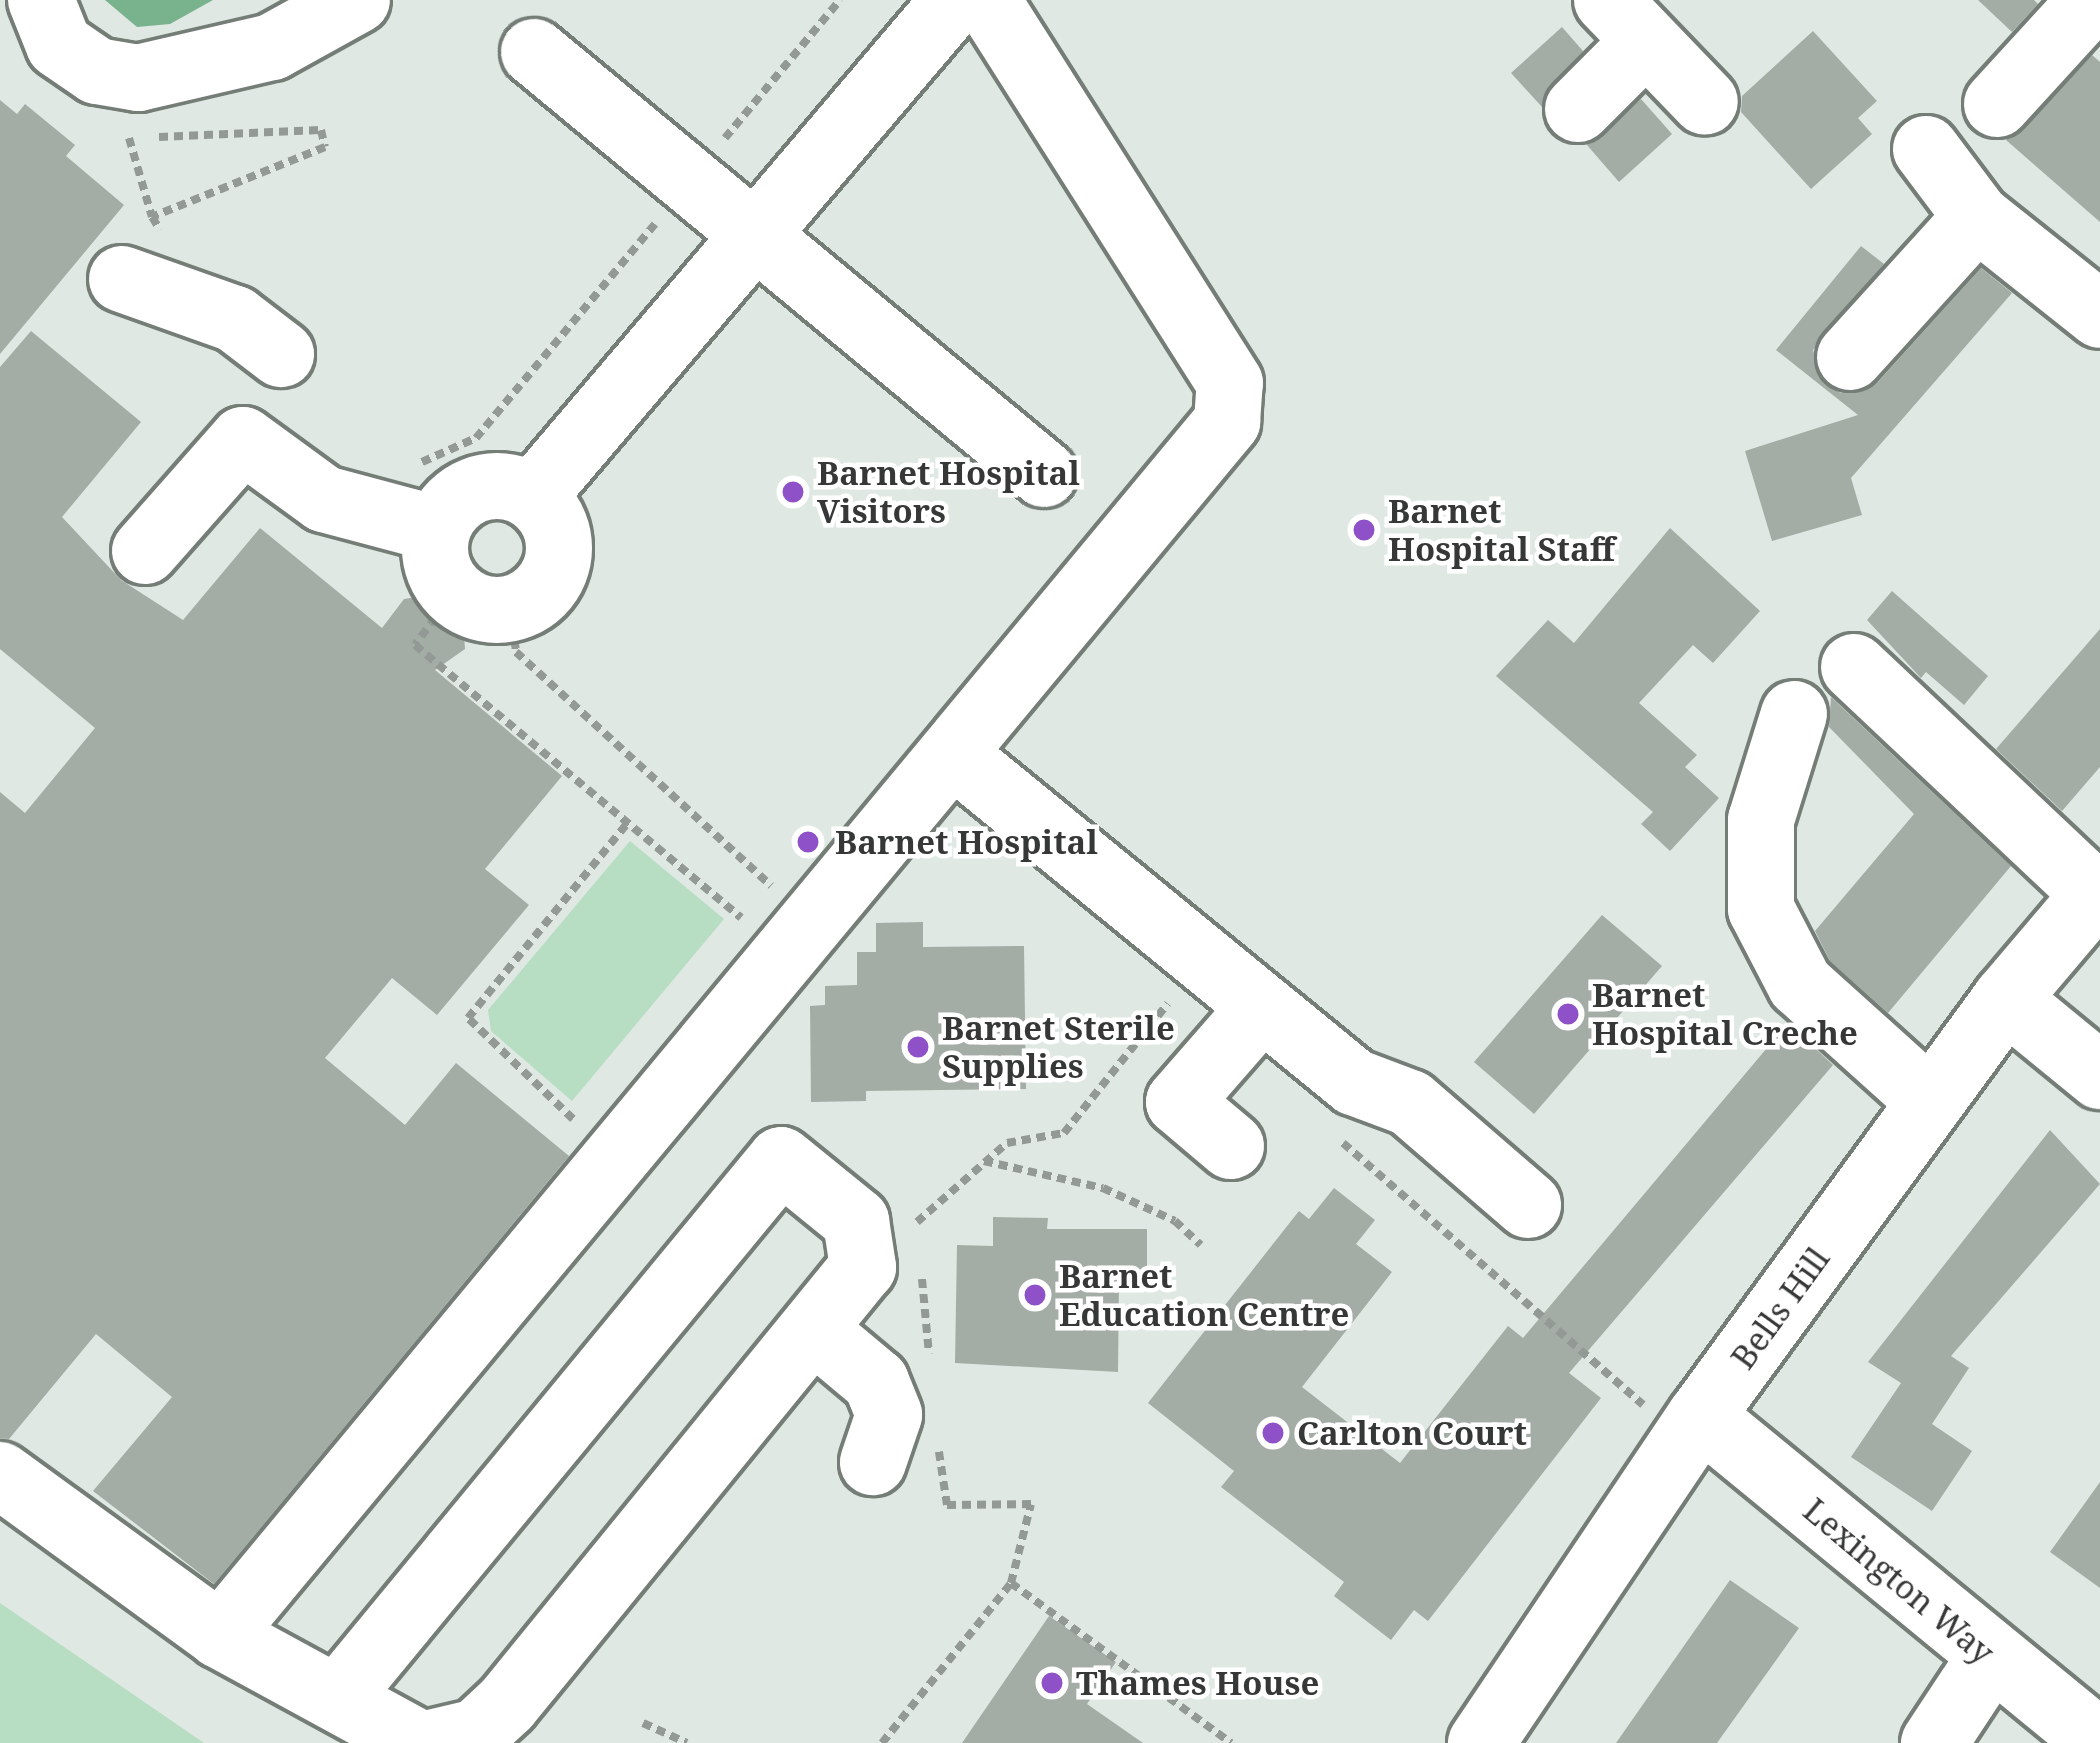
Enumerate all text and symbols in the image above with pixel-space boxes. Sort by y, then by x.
place label: Barnet Hospital Visitors [817,453,1080,531]
marker: Barnet Hospital Visitors [780,479,806,505]
place label: Barnet Hospital Staff [1388,491,1615,569]
marker: Barnet Hospital Staff [1351,517,1377,543]
place label: Barnet Hospital [835,822,1098,862]
marker: Barnet Hospital [792,826,824,858]
place label: Barnet Hospital Creche [1592,975,1858,1053]
marker: Barnet Hospital Creche [1555,1001,1581,1027]
place label: Barnet Sterile Supplies [942,1008,1175,1086]
marker: Barnet Sterile Supplies [905,1034,931,1060]
street label: Bells Hill [1723,1240,1837,1376]
place label: Barnet Education Centre [1059,1256,1349,1334]
marker: Barnet Education Centre [1022,1282,1048,1308]
place label: Carlton Court [1297,1413,1527,1453]
marker: Carlton Court [1260,1420,1286,1446]
street label: Lexington Way [1796,1490,2002,1672]
place label: Thames House [1076,1663,1319,1703]
marker: Thames House [1039,1670,1065,1696]

